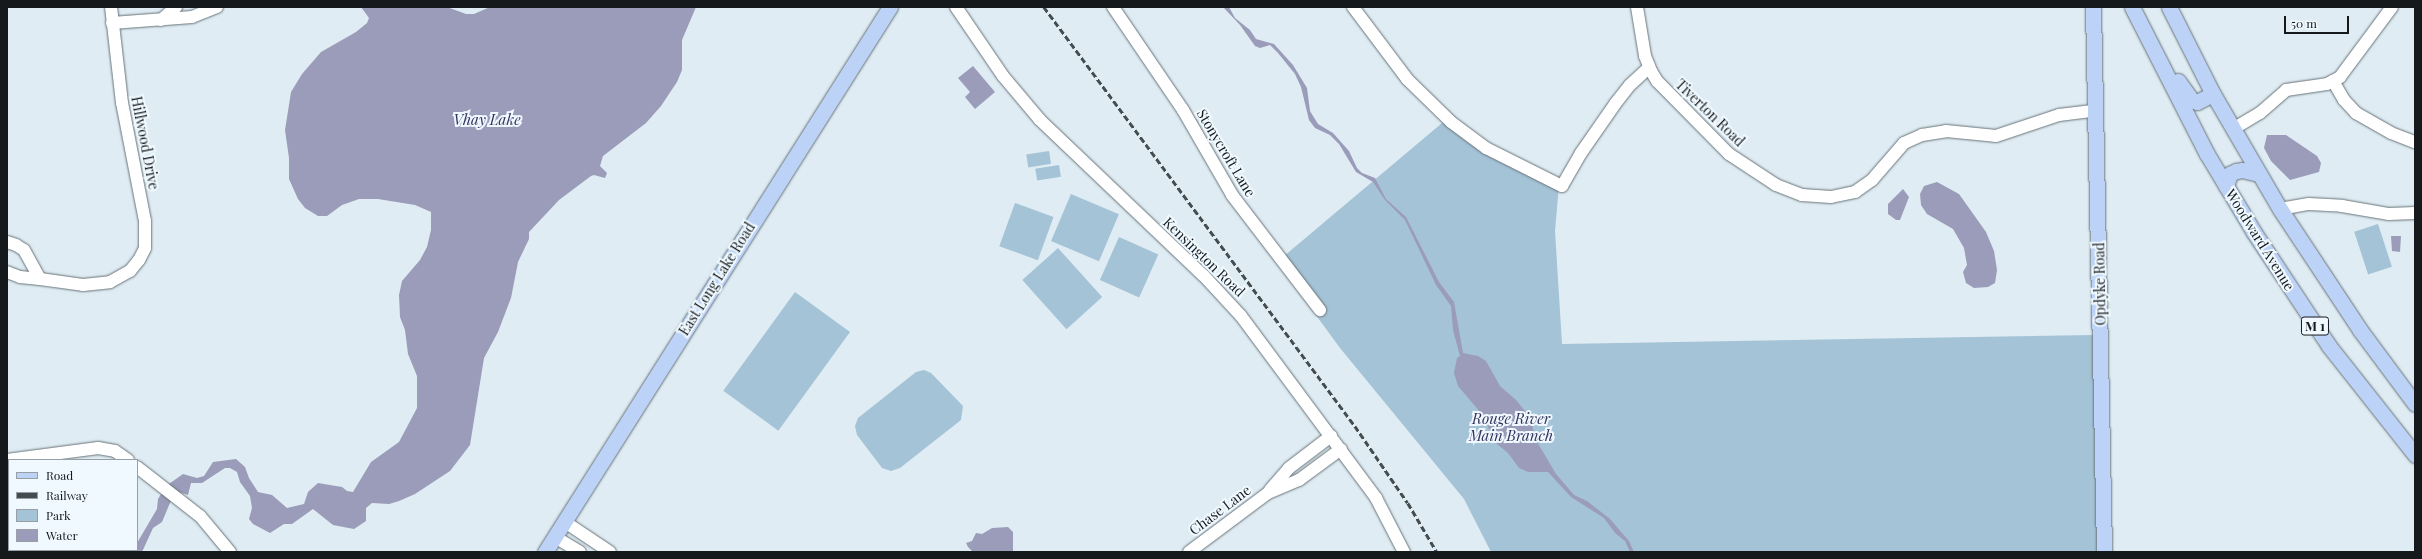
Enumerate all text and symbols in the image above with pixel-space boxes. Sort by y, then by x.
scale bar [2286,8,2351,34]
text: 50 m [2291,15,2317,31]
street label: Tiverton Road [1672,76,1748,150]
street label: Hillwood Drive [128,95,162,191]
street label: Stonycroft Lane [1193,106,1259,200]
water label: Vhay Lake [453,111,521,129]
street label: Woodward Avenue [2222,186,2298,294]
street label: Kensington Road [1160,214,1248,300]
street label: East Long Lake Road [675,219,759,339]
street label: Opdyke Road [2091,242,2109,326]
road number: M 1 [2300,315,2330,337]
water label: Rouge River Main Branch [1469,409,1553,444]
legend [8,459,138,551]
text: Road [46,467,73,483]
street label: Chase Lane [1186,482,1254,538]
text: Railway [46,487,88,503]
text: Park [46,507,71,523]
text: Water [46,527,78,543]

